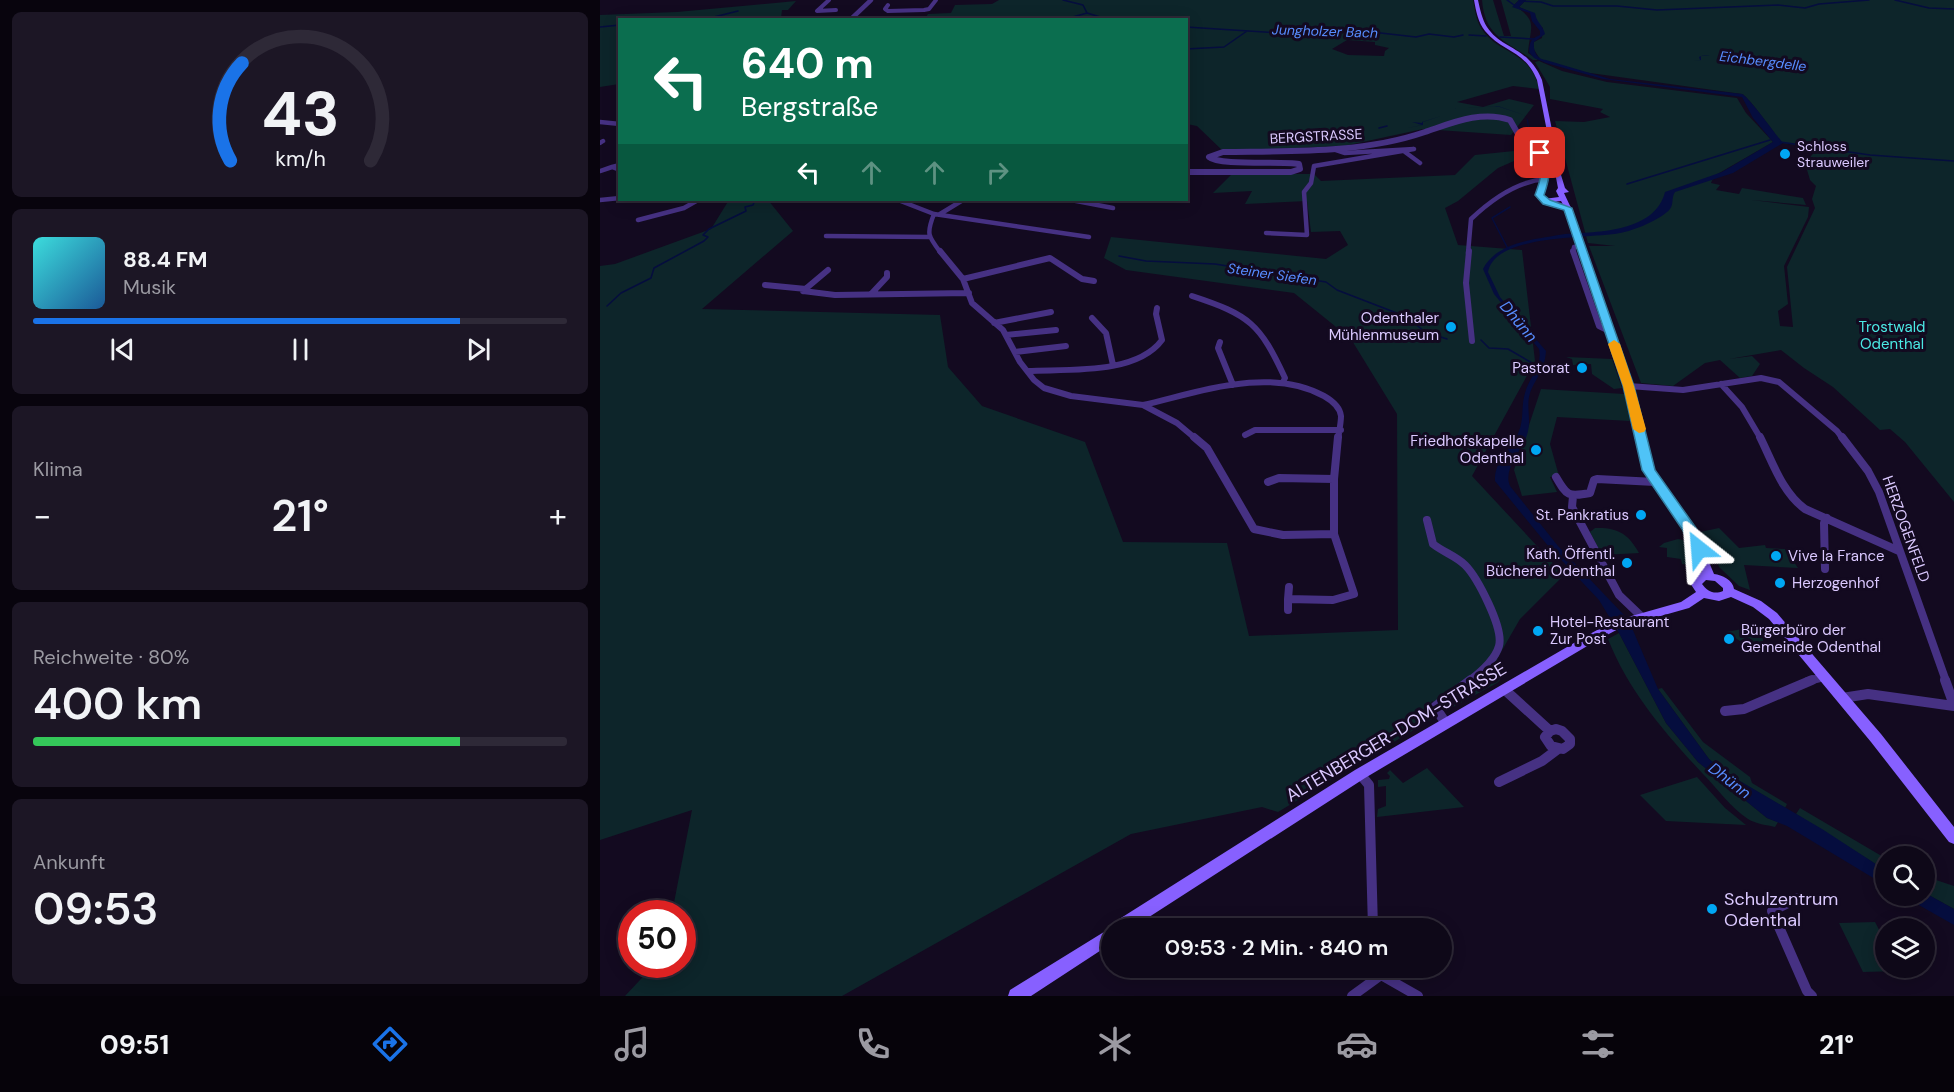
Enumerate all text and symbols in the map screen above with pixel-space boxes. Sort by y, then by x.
water label: Jungholzer Bach [1272,20,1378,42]
text: 640 m [741,36,874,91]
icon: left [642,42,720,120]
water label: Eichbergdelle [1719,47,1807,75]
text: 43 [261,74,339,155]
text: Bergstraße [741,89,878,124]
street label: BERGSTRASSE [1269,125,1363,147]
pin [1514,127,1565,178]
icon: arrive [1523,136,1556,169]
place label: Schloss Strauweiler [1797,137,1869,171]
text: km/h [275,146,325,174]
marker: Schloss Strauweiler [1778,147,1792,161]
icon: left [792,156,825,189]
icon: ahead [855,156,888,189]
icon: ahead [918,156,951,189]
icon: right [981,156,1014,189]
text: 88.4 FM [123,245,208,274]
water label: Steiner Siefen [1226,259,1318,289]
text: Musik [123,274,176,300]
water label: Dhünn [1495,296,1542,346]
place label: Odenthaler Mühlenmuseum [1329,308,1439,345]
park label: Trostwald Odenthal [1859,317,1925,354]
marker: Odenthaler Mühlenmuseum [1444,320,1458,334]
icon: previous [106,333,139,366]
icon: pause [284,333,317,366]
icon: next [462,333,495,366]
place label: Pastorat [1512,358,1570,378]
marker: Pastorat [1575,361,1589,375]
place label: Friedhofskapelle Odenthal [1410,431,1524,468]
marker: Friedhofskapelle Odenthal [1529,443,1543,457]
text: Klima [33,456,83,482]
street label: HERZOGENFELD [1877,473,1935,585]
text: 21° [271,486,329,545]
text: − [33,494,51,537]
text: + [549,494,567,537]
place label: St. Pankratius [1536,505,1629,525]
marker: St. Pankratius [1634,508,1648,522]
position arrow [1667,517,1731,581]
place label: Kath. Öffentl. Bücherei Odenthal [1486,544,1615,581]
place label: Vive la France [1788,546,1885,566]
marker: Vive la France [1769,549,1783,563]
marker: Kath. Öffentl. Bücherei Odenthal [1620,556,1634,570]
place label: Herzogenhof [1792,573,1880,593]
marker: Herzogenhof [1773,576,1787,590]
place label: Hotel-Restaurant Zur Post [1550,612,1670,649]
place label: Bürgerbüro der Gemeinde Odenthal [1741,620,1881,657]
marker: Hotel-Restaurant Zur Post [1531,624,1545,638]
marker: Bürgerbüro der Gemeinde Odenthal [1722,632,1736,646]
text: Reichweite · 80% [33,644,190,670]
street label: ALTENBERGER-DOM-STRASSE [1281,657,1511,807]
text: 400 km [33,674,202,733]
water label: Dhünn [1704,758,1755,803]
map controls [1875,846,1935,978]
button: search [1875,846,1935,906]
text: Ankunft [33,849,105,875]
text: 09:53 [33,879,158,938]
place label: Schulzentrum Odenthal [1724,887,1838,932]
speed limit sign: 50 [618,900,696,978]
marker: Schulzentrum Odenthal [1705,902,1719,916]
button: layers [1875,918,1935,978]
text: 09:53 · 2 Min. · 840 m [1165,933,1388,962]
icon: directions [369,1023,411,1065]
icon: music [611,1023,653,1065]
icon: phone [852,1023,894,1065]
icon: climate [1094,1023,1136,1065]
icon: car [1336,1023,1378,1065]
icon: filters [1577,1023,1619,1065]
text: 09:51 [100,1027,169,1062]
text: 21° [1819,1027,1854,1062]

